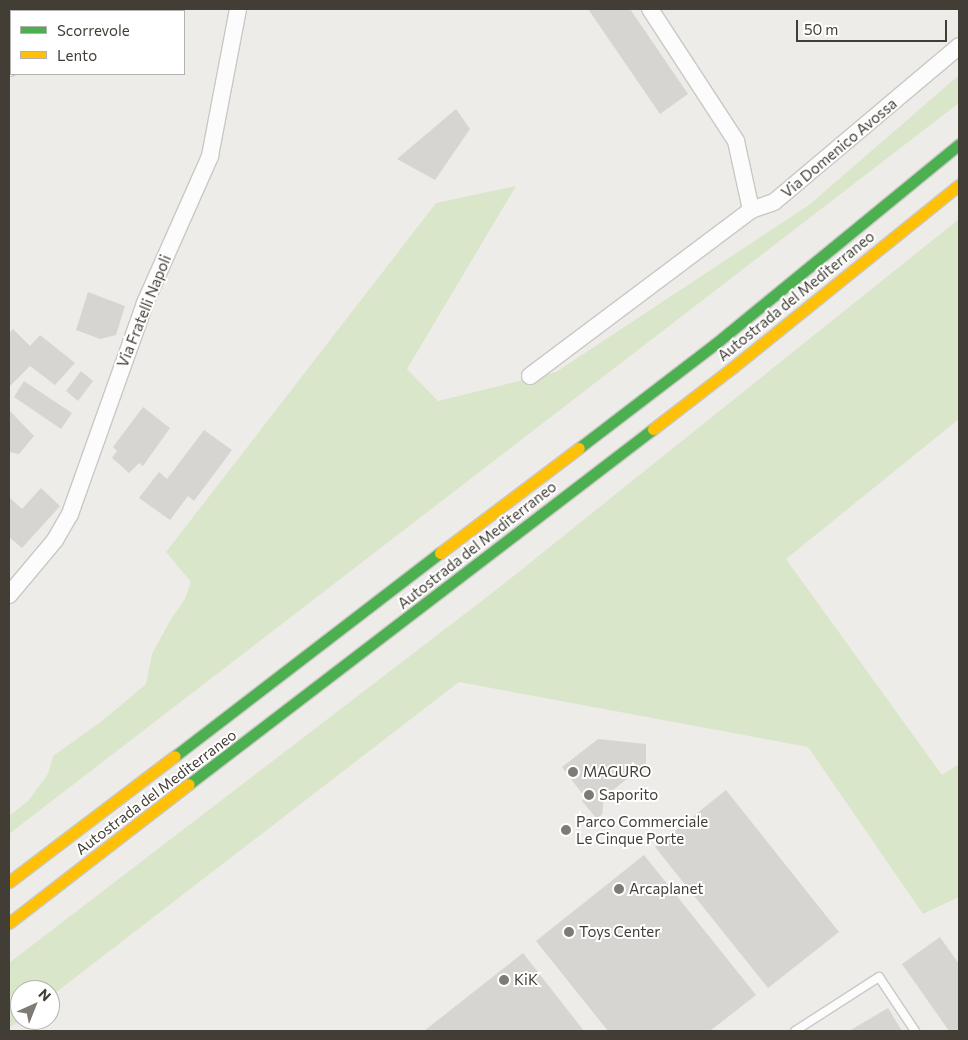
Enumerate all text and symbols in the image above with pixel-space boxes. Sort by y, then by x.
legend [10,10,185,75]
scale bar [798,10,949,42]
text: 50 m [804,20,838,38]
text: Scorrevole [57,21,130,39]
text: Lento [57,46,97,64]
street label: Via Domenico Avossa [778,94,900,202]
street label: Autostrada del Mediterraneo [714,227,878,365]
street label: Via Fratelli Napoli [113,252,175,370]
street label: Autostrada del Mediterraneo [394,477,560,613]
street label: Autostrada del Mediterraneo [72,726,240,858]
place label: MAGURO [583,763,651,781]
marker: MAGURO [567,766,579,778]
place label: Saporito [599,786,658,804]
marker: Saporito [583,789,595,801]
place label: Parco Commerciale Le Cinque Porte [576,812,708,847]
marker: Parco Commerciale Le Cinque Porte [560,824,572,836]
place label: Arcaplanet [629,880,703,898]
marker: Arcaplanet [613,883,625,895]
place label: Toys Center [579,923,660,941]
marker: Toys Center [563,926,575,938]
place label: KiK [514,971,538,989]
marker: KiK [498,974,510,986]
north arrow [10,980,60,1030]
text: N [35,985,55,1004]

